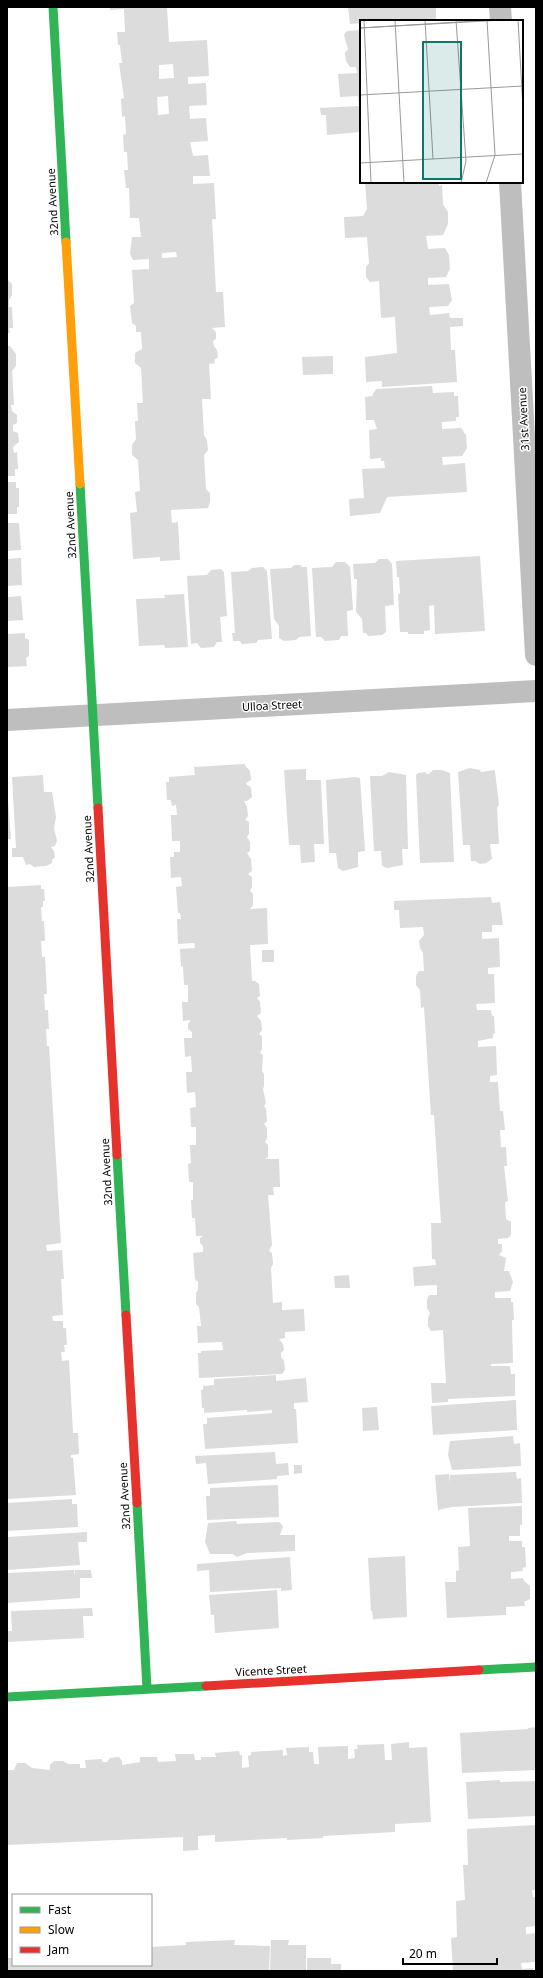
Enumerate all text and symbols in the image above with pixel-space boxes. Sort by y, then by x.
inset map [360,20,523,183]
street label: 32nd Avenue [43,168,61,236]
street label: 31st Avenue [514,387,532,451]
street label: 32nd Avenue [61,491,79,559]
street label: Ulloa Street [242,696,302,714]
street label: 32nd Avenue [79,815,97,883]
street label: 32nd Avenue [97,1138,115,1206]
street label: 32nd Avenue [115,1462,133,1530]
street label: Vicente Street [235,1661,307,1679]
legend [12,1894,152,1966]
text: Fast [48,1901,72,1918]
text: Slow [48,1921,75,1938]
scale bar [403,1940,497,1966]
text: Jam [47,1941,69,1958]
text: 20 m [409,1945,437,1962]

